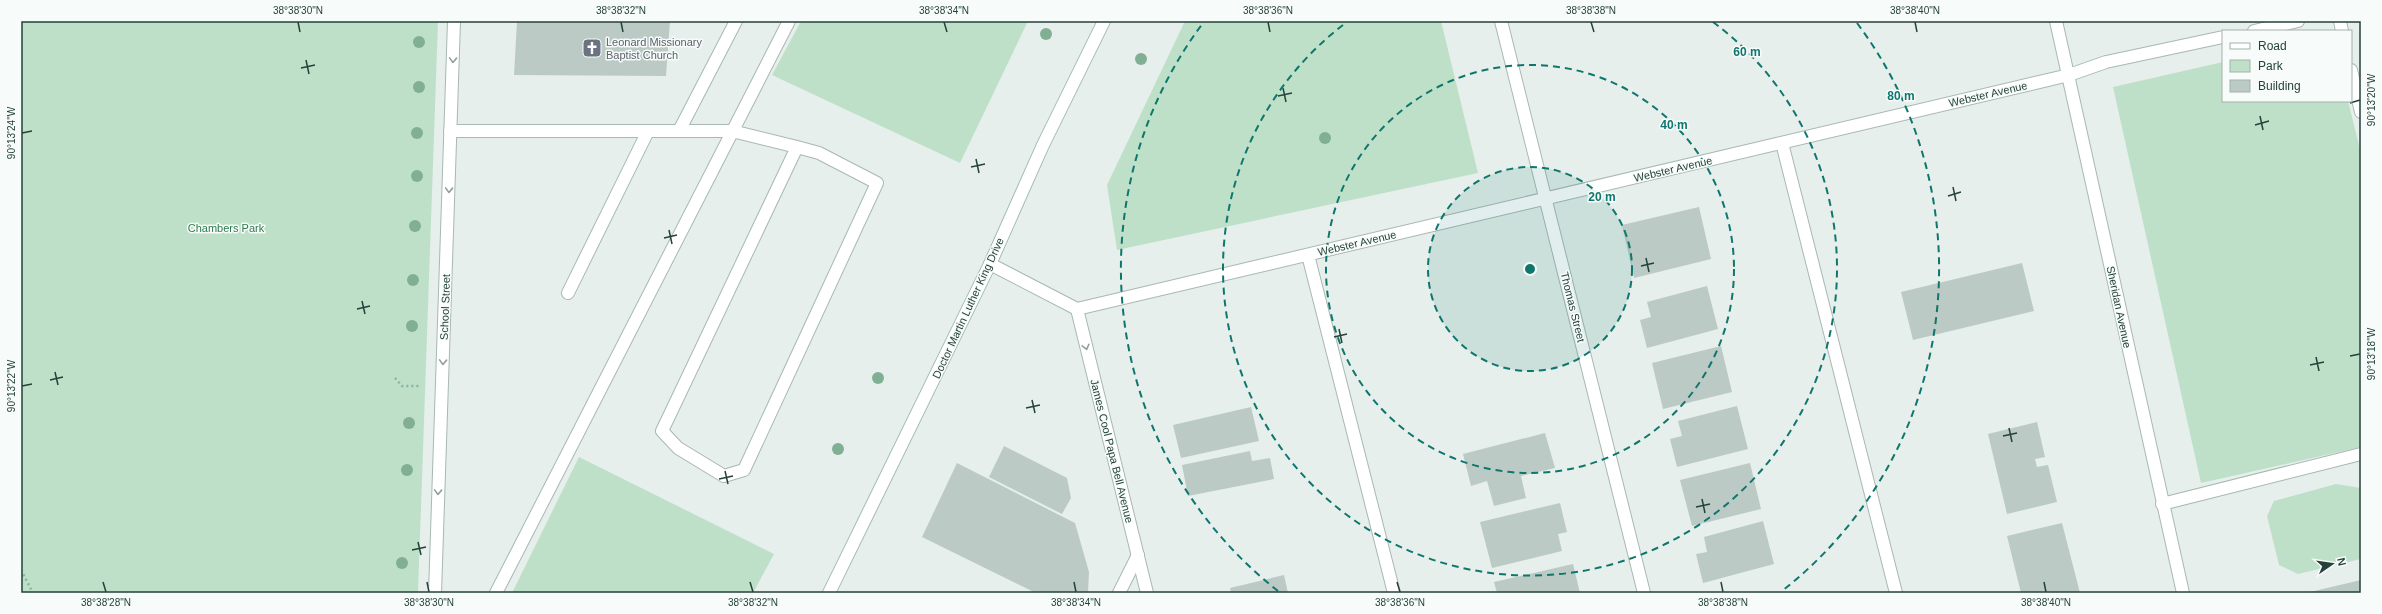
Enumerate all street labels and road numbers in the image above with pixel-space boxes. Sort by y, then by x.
street label: Webster Avenue [1948,79,2028,109]
street label: Webster Avenue [1633,154,1713,184]
street label: Webster Avenue [1317,228,1397,258]
street label: Doctor Martin Luther King Drive [930,236,1006,380]
street label: Sheridan Avenue [2104,265,2134,349]
street label: Thomas Street [1558,271,1588,343]
street label: School Street [438,274,452,340]
street label: James Cool Papa Bell Avenue [1088,378,1136,524]

